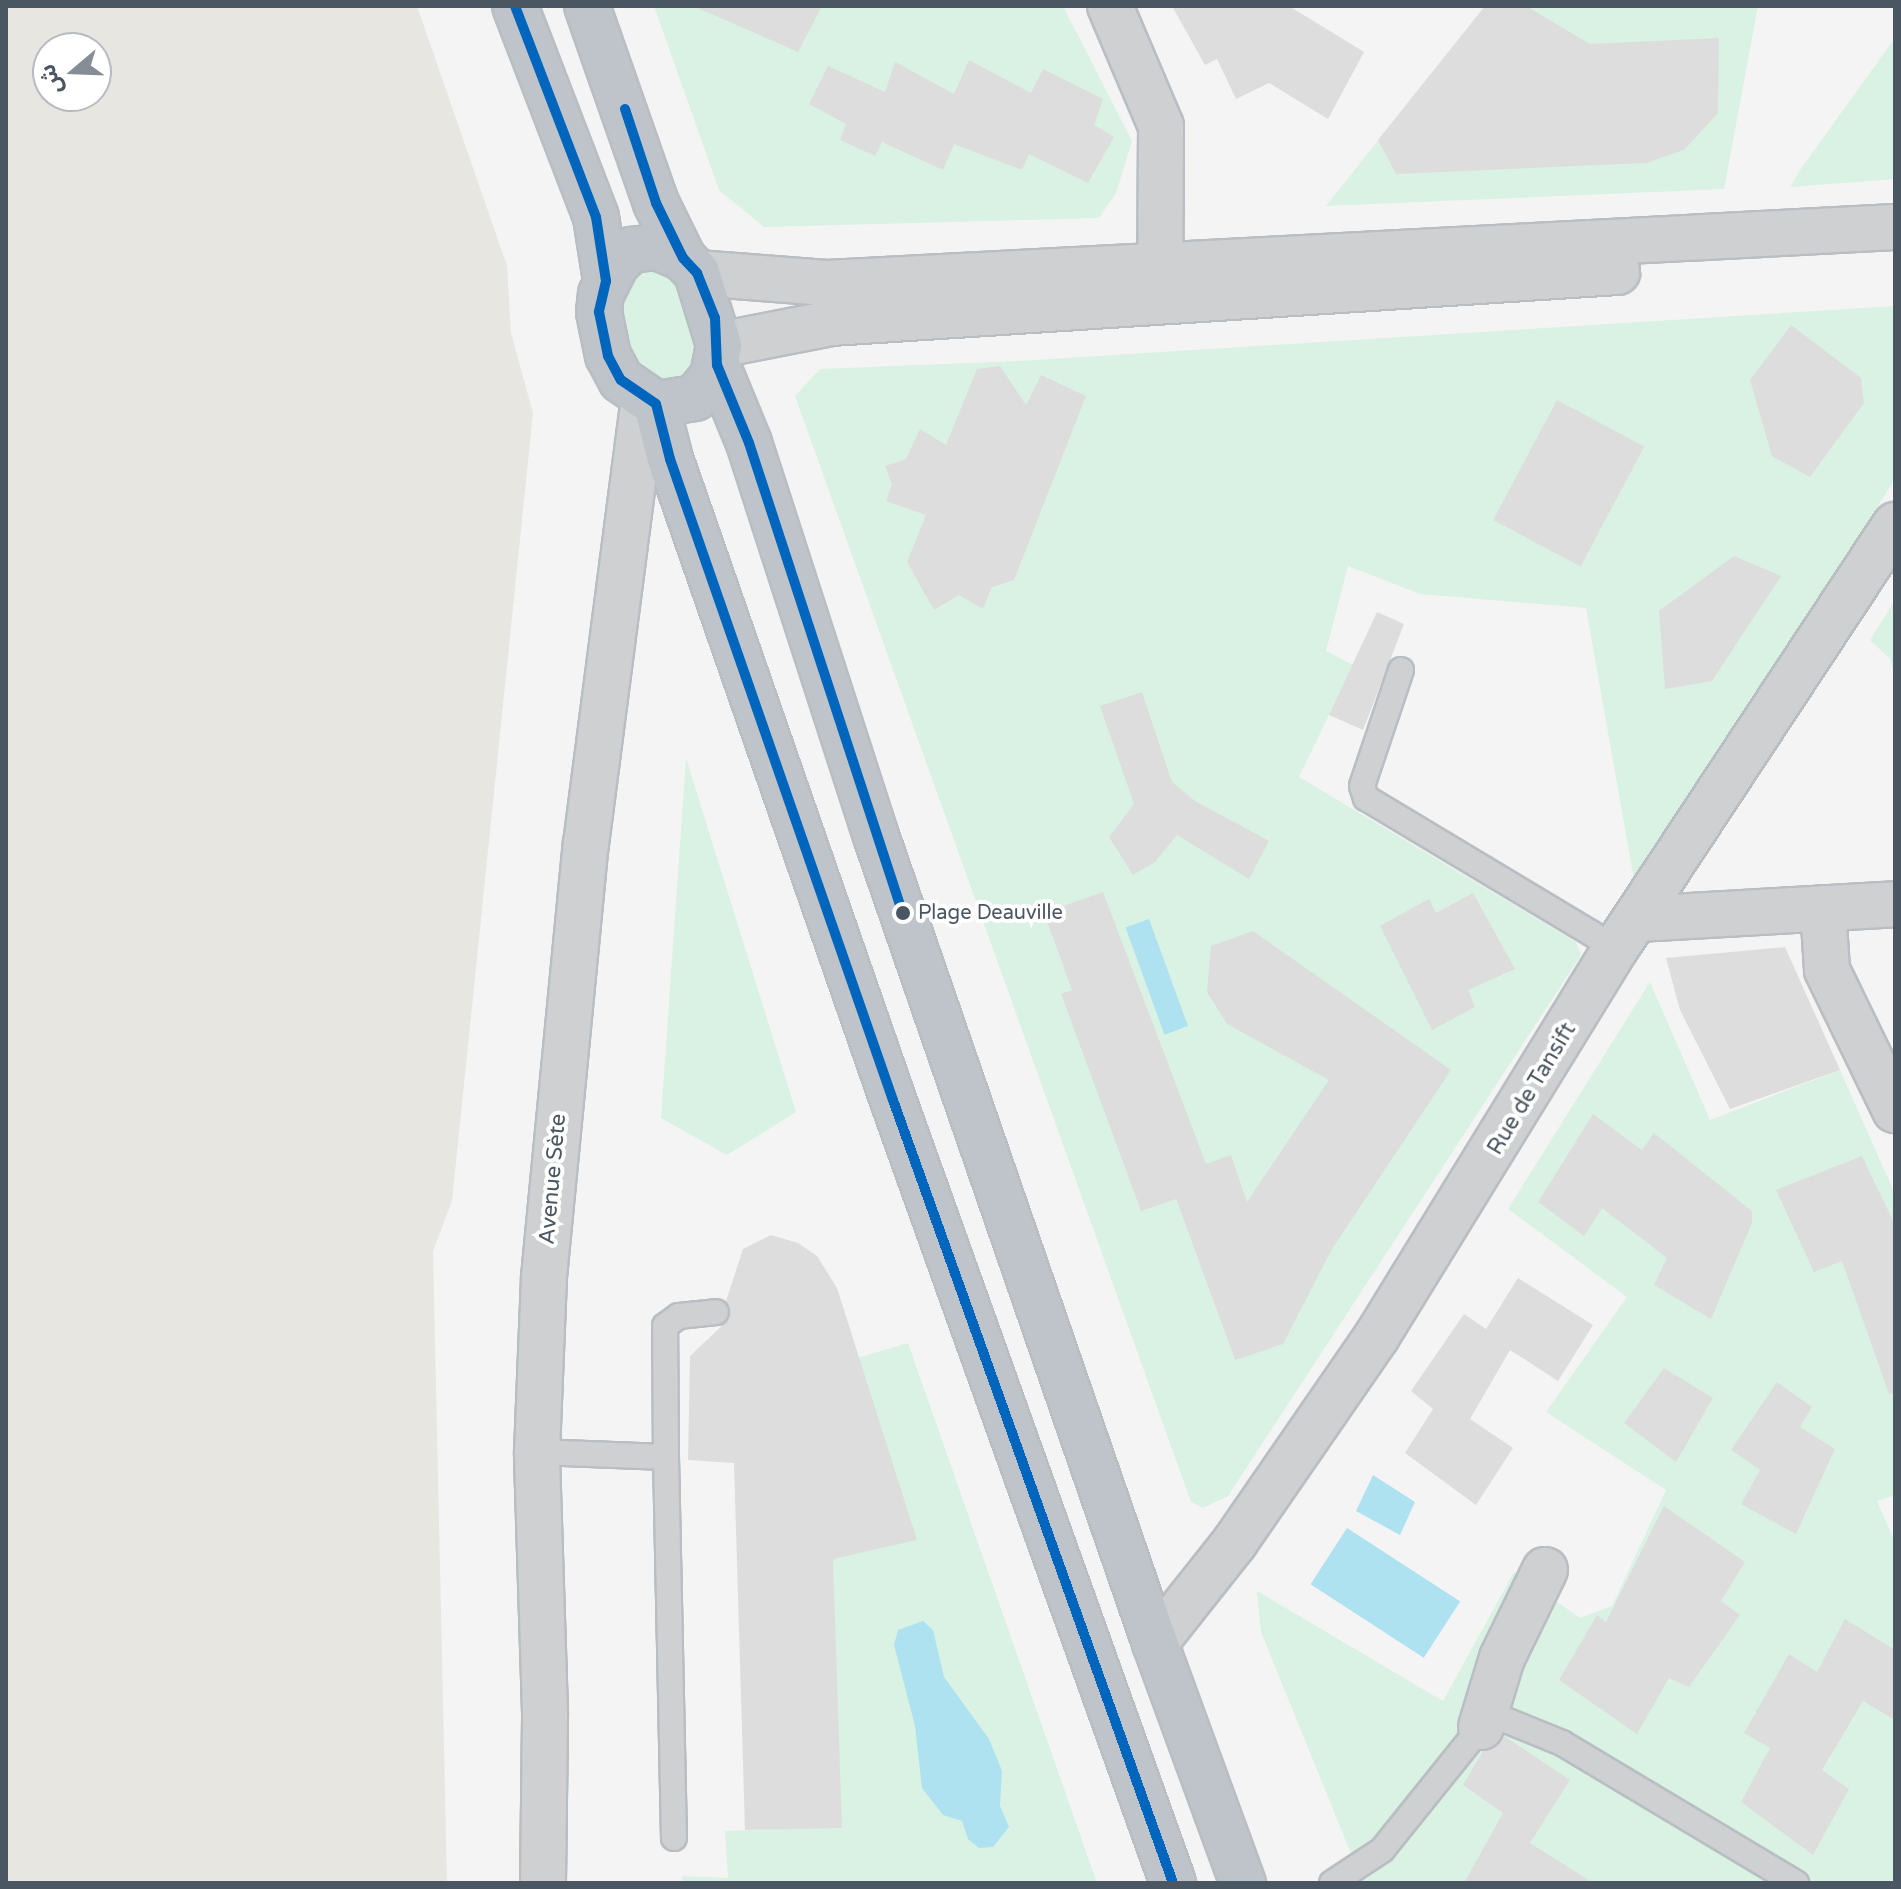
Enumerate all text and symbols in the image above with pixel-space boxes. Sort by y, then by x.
north arrow [32,32,112,112]
text: ش [34,61,68,98]
place label: Plage Deauville [918,901,1063,925]
marker: Plage Deauville [895,905,911,921]
street label: Rue de Tansift [1482,1018,1582,1160]
street label: Avenue Sète [534,1113,572,1245]

